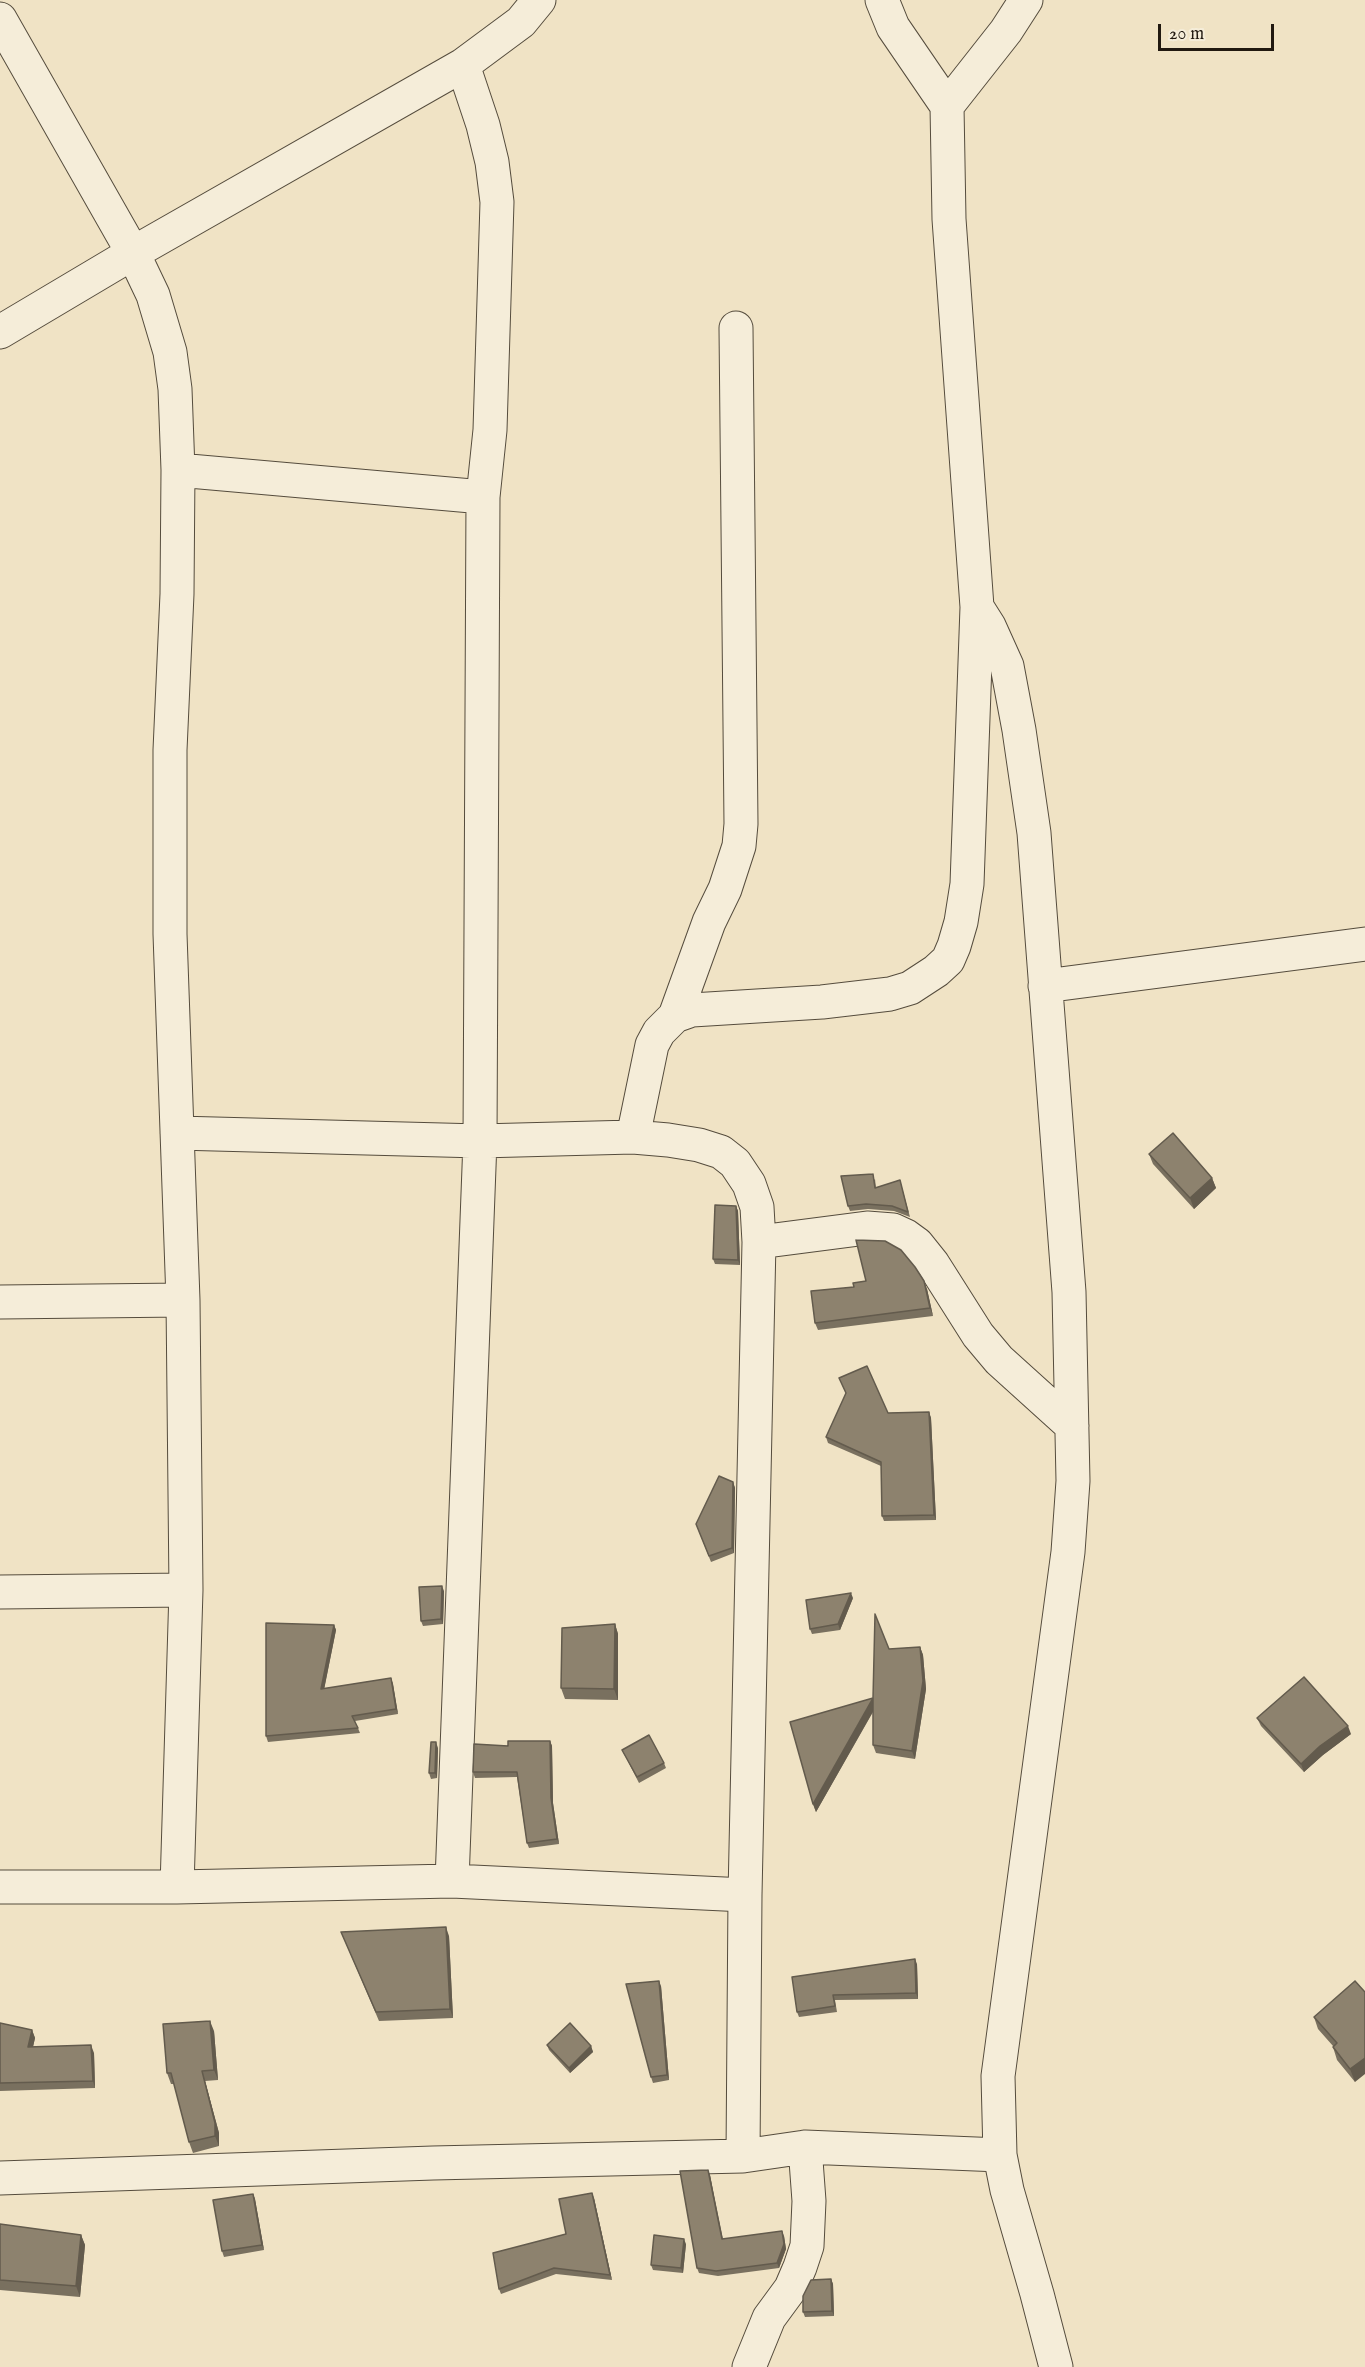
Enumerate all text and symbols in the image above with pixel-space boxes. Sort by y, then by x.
scale bar [1161,12,1276,50]
text: 20 m [1169,23,1204,46]

